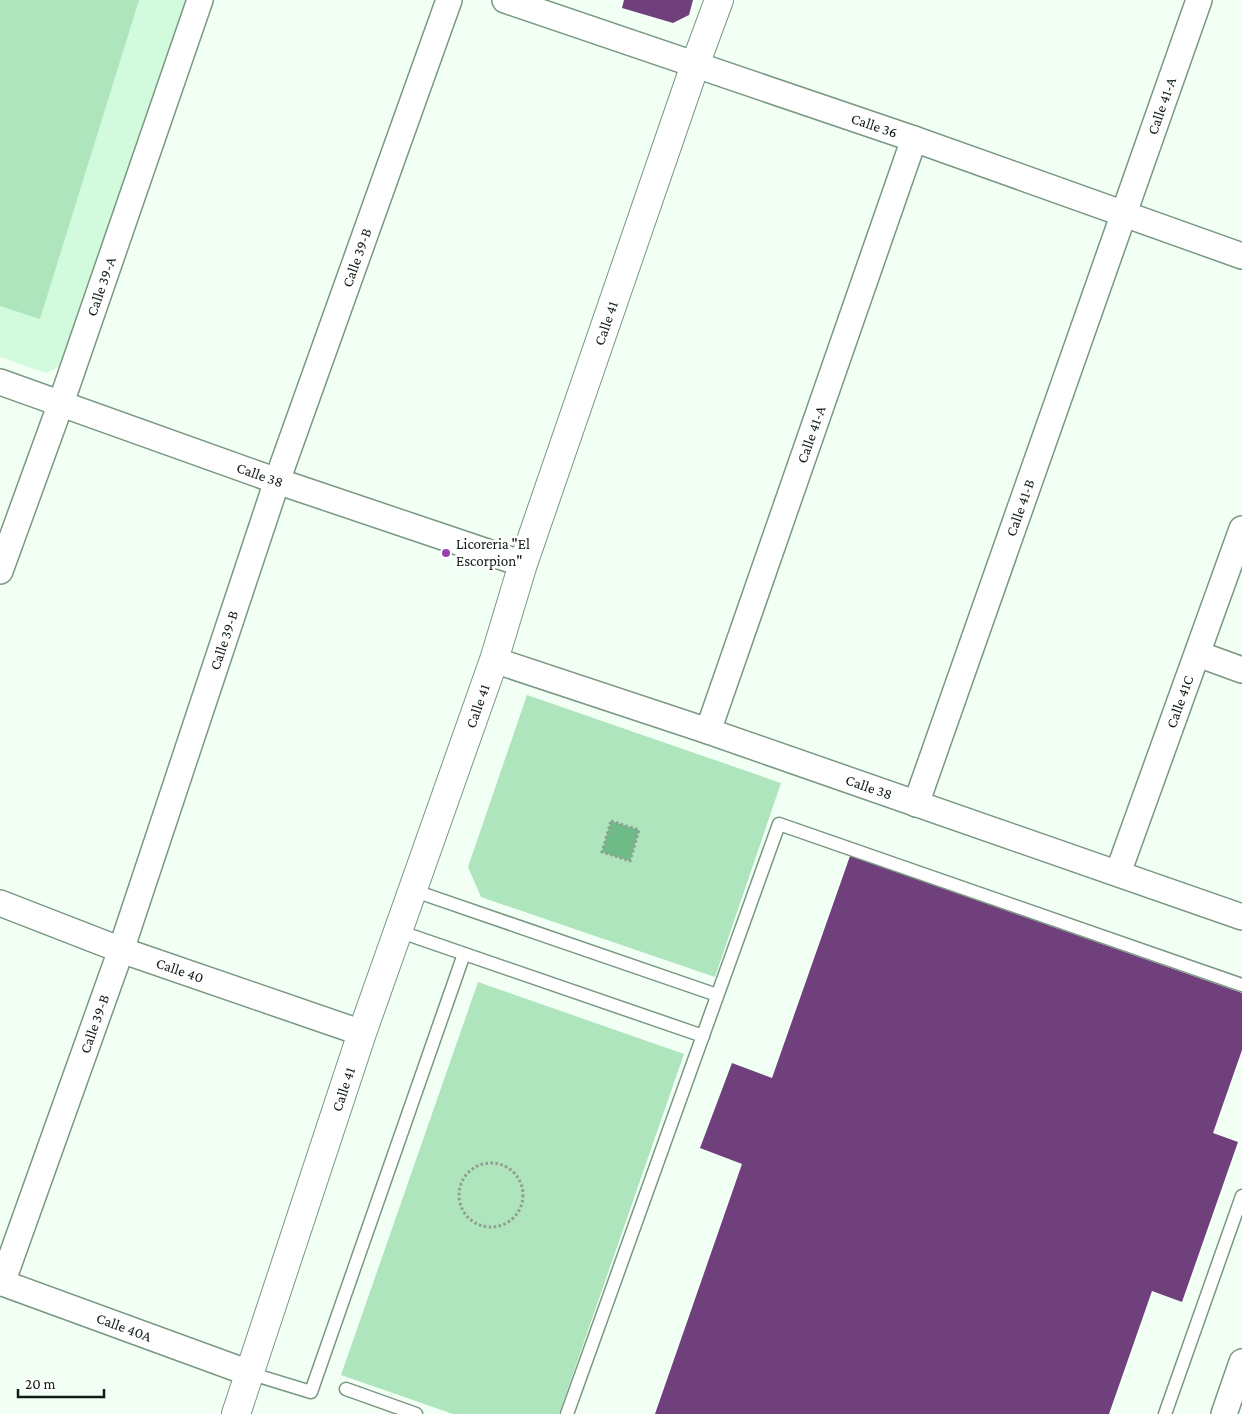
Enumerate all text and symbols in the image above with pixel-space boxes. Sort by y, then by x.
street label: Calle 41-A [1144,75,1179,137]
street label: Calle 36 [849,110,899,141]
street label: Calle 39-B [339,226,375,289]
street label: Calle 39-A [84,254,119,318]
street label: Calle 41 [591,299,621,347]
street label: Calle 41-A [794,403,829,465]
street label: Calle 38 [234,459,285,490]
street label: Calle 41-B [1003,477,1038,538]
place label: Licoreria "El Escorpion" [456,536,530,570]
marker: Licoreria "El Escorpion" [440,547,452,559]
street label: Calle 39-B [207,609,241,672]
street label: Calle 41C [1163,673,1197,730]
street label: Calle 41 [463,682,493,730]
street label: Calle 38 [844,772,894,803]
street label: Calle 40 [154,955,206,986]
street label: Calle 39-B [77,992,112,1056]
street label: Calle 41 [329,1065,358,1114]
street label: Calle 40A [94,1310,154,1345]
scale bar [18,1366,104,1398]
text: 20 m [25,1376,56,1392]

